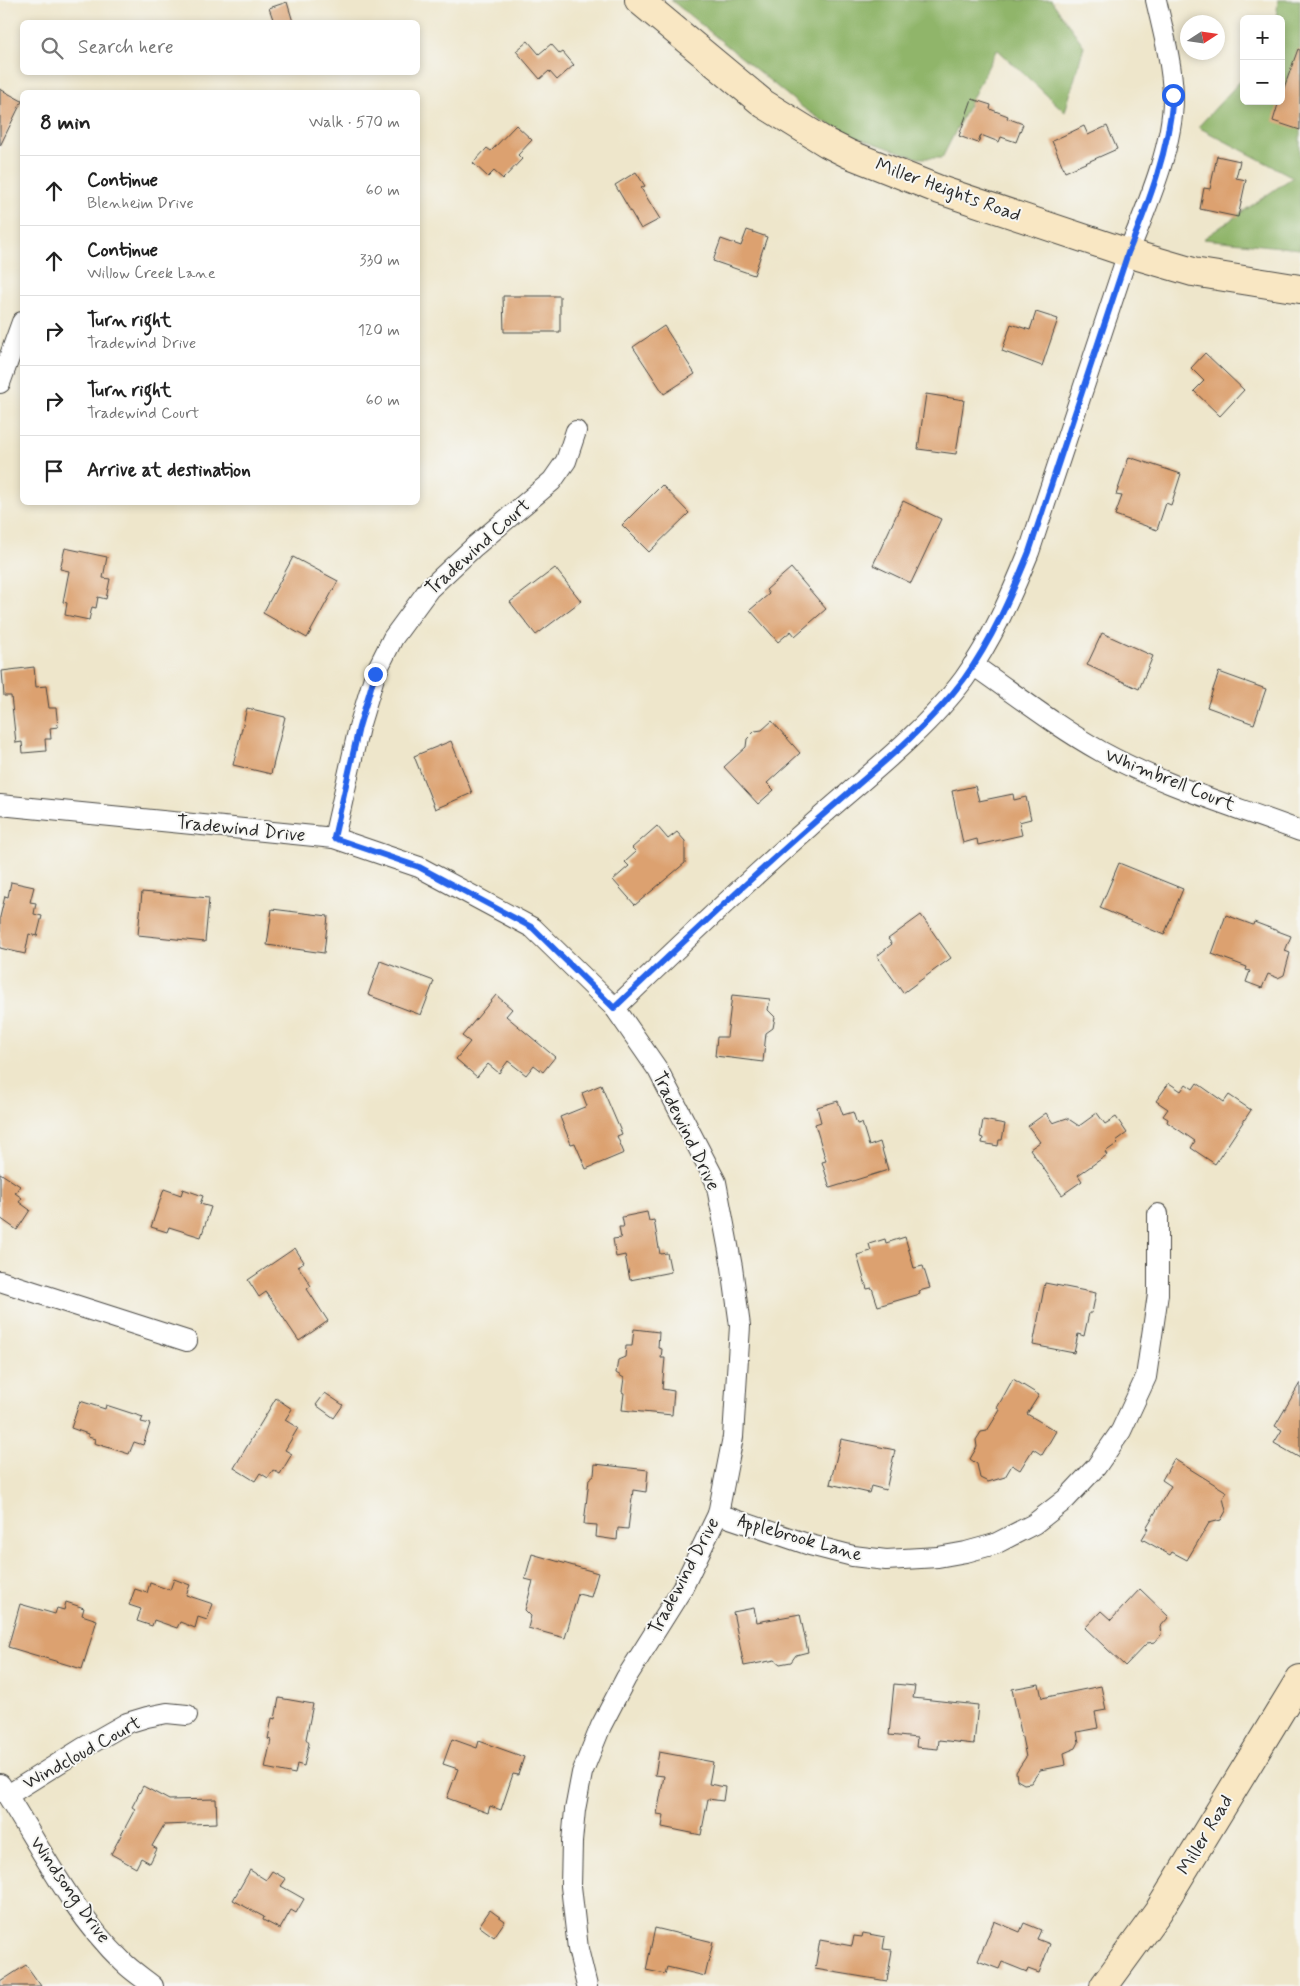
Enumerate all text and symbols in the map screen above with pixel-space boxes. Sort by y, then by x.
north arrow [1180,15,1225,60]
map controls [1240,15,1285,105]
button: + [1240,15,1285,60]
search box [20,20,420,75]
icon: search [38,34,66,62]
text: Search here [78,35,174,60]
button: − [1240,60,1285,105]
route start [1162,84,1185,107]
text: 8 min [40,109,91,137]
text: Walk · 570 m [309,112,400,133]
street label: Miller Heights Road [872,152,1024,229]
text: Continue [87,168,158,193]
icon: ahead [40,177,68,205]
text: 60 m [366,180,400,201]
text: Blenheim Drive [87,193,194,214]
text: Continue [87,238,158,263]
icon: ahead [40,247,68,275]
text: 330 m [359,250,400,271]
text: Willow Creek Lane [87,263,216,284]
text: Turn right [87,308,171,333]
icon: right [40,317,68,345]
text: 120 m [358,320,400,341]
text: Tradewind Drive [87,333,196,354]
text: Turn right [87,378,171,403]
icon: right [40,387,68,415]
text: 60 m [366,390,400,411]
text: Tradewind Court [87,403,199,424]
icon: arrive [40,457,68,485]
text: Arrive at destination [87,458,251,483]
street label: Tradewind Court [420,493,536,601]
route end [364,663,387,686]
street label: Whimbrell Court [1101,742,1239,818]
street label: Tradewind Drive [175,810,307,848]
street label: Tradewind Drive [646,1067,726,1195]
street label: Applebrook Lane [734,1508,865,1570]
street label: Tradewind Drive [643,1513,725,1639]
street label: Windcloud Court [19,1710,145,1796]
street label: Miller Road [1171,1790,1239,1880]
street label: Windsong Drive [22,1832,116,1950]

